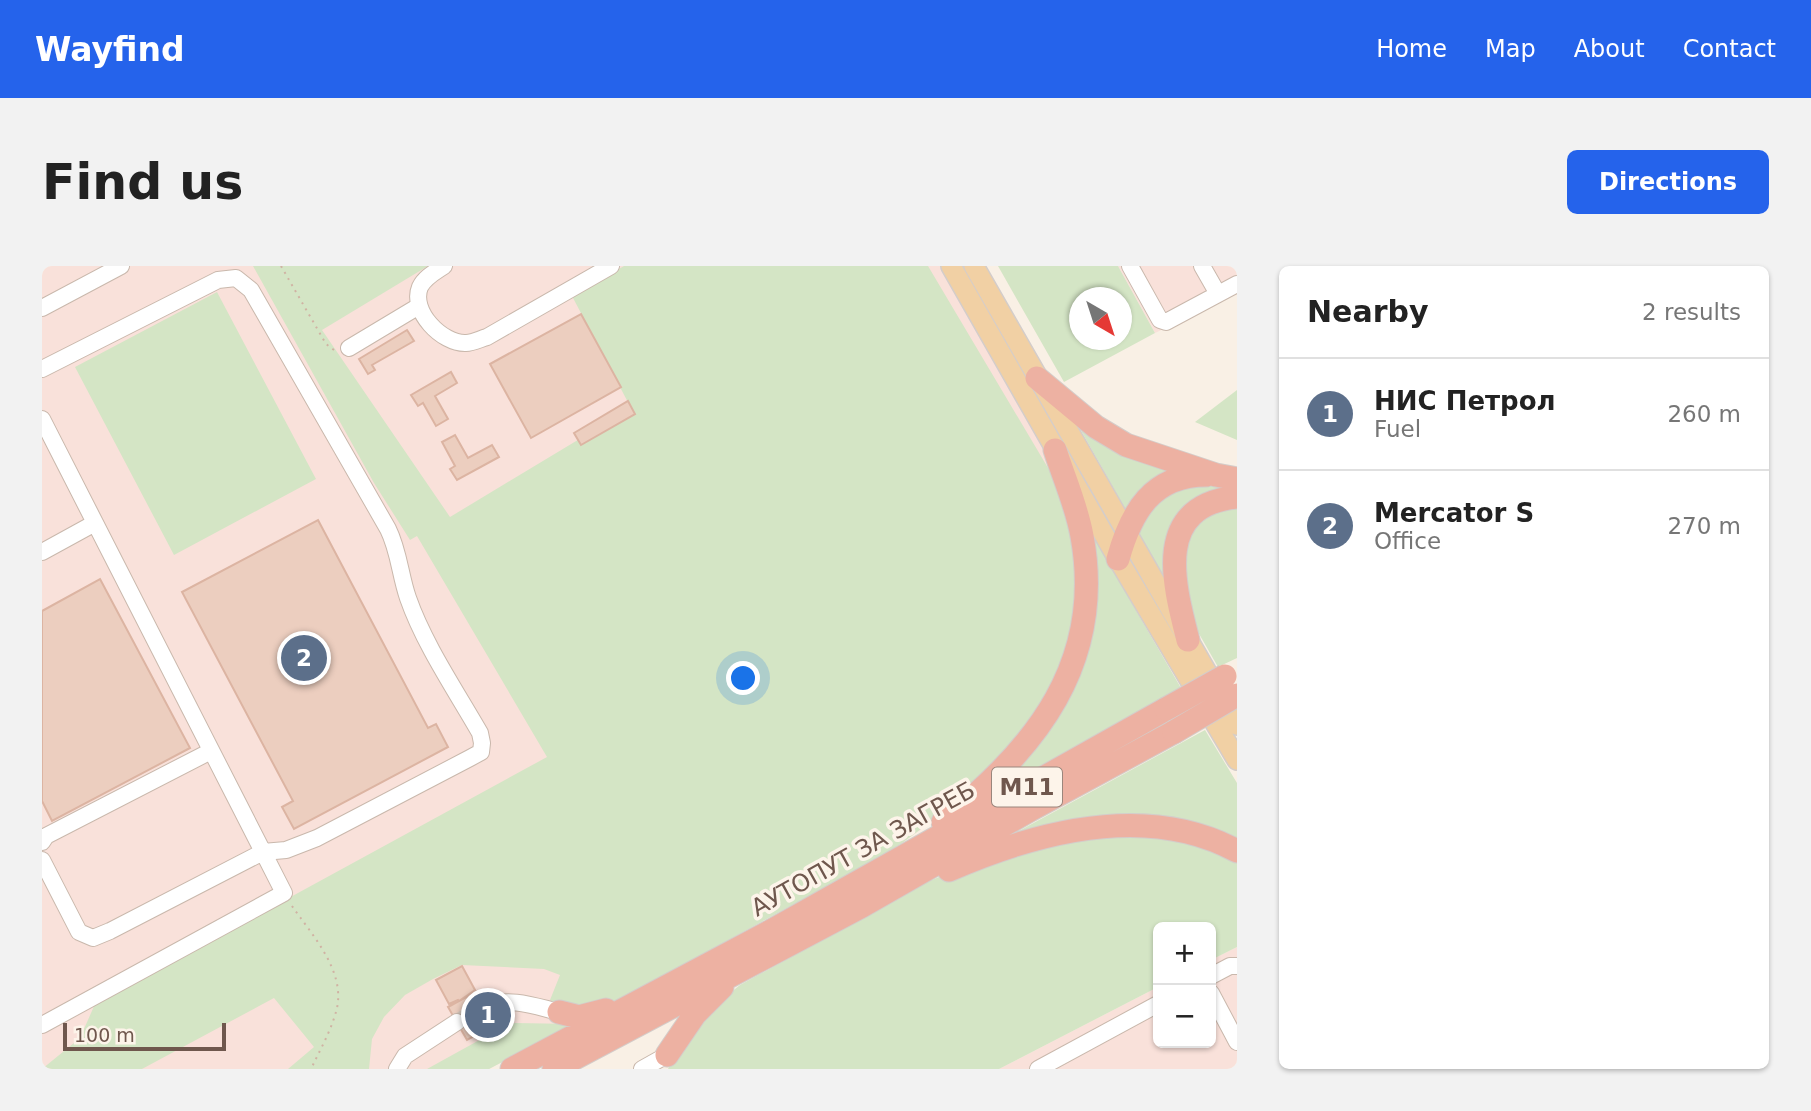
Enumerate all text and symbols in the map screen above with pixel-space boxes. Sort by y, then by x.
text: Wayfind [35,30,185,69]
text: Home [1376,35,1447,63]
text: Map [1485,35,1536,63]
text: About [1574,35,1645,63]
text: Contact [1683,35,1776,63]
button: Directions [1567,150,1769,214]
text: Find us [42,154,243,211]
north arrow [1069,287,1132,350]
text: Nearby [1307,294,1429,329]
text: 2 results [1642,299,1741,325]
text: НИС Петрол [1374,386,1556,416]
text: 1 [1322,401,1338,427]
text: 260 m [1667,401,1741,427]
text: Fuel [1374,416,1421,442]
text: Mercator S [1374,498,1534,528]
text: 2 [1322,513,1338,539]
text: 270 m [1667,513,1741,539]
text: Office [1374,528,1441,554]
pin: 2 [281,632,327,684]
your location [726,661,760,695]
road number: M11 [992,768,1062,806]
street label: АУТОПУТ ЗА ЗАГРЕБ [746,776,980,922]
map controls [1153,922,1216,1048]
button: + [1153,922,1216,985]
button: − [1153,985,1216,1048]
pin: 1 [465,989,511,1041]
scale bar [63,1020,226,1052]
text: 100 m [74,1024,135,1046]

